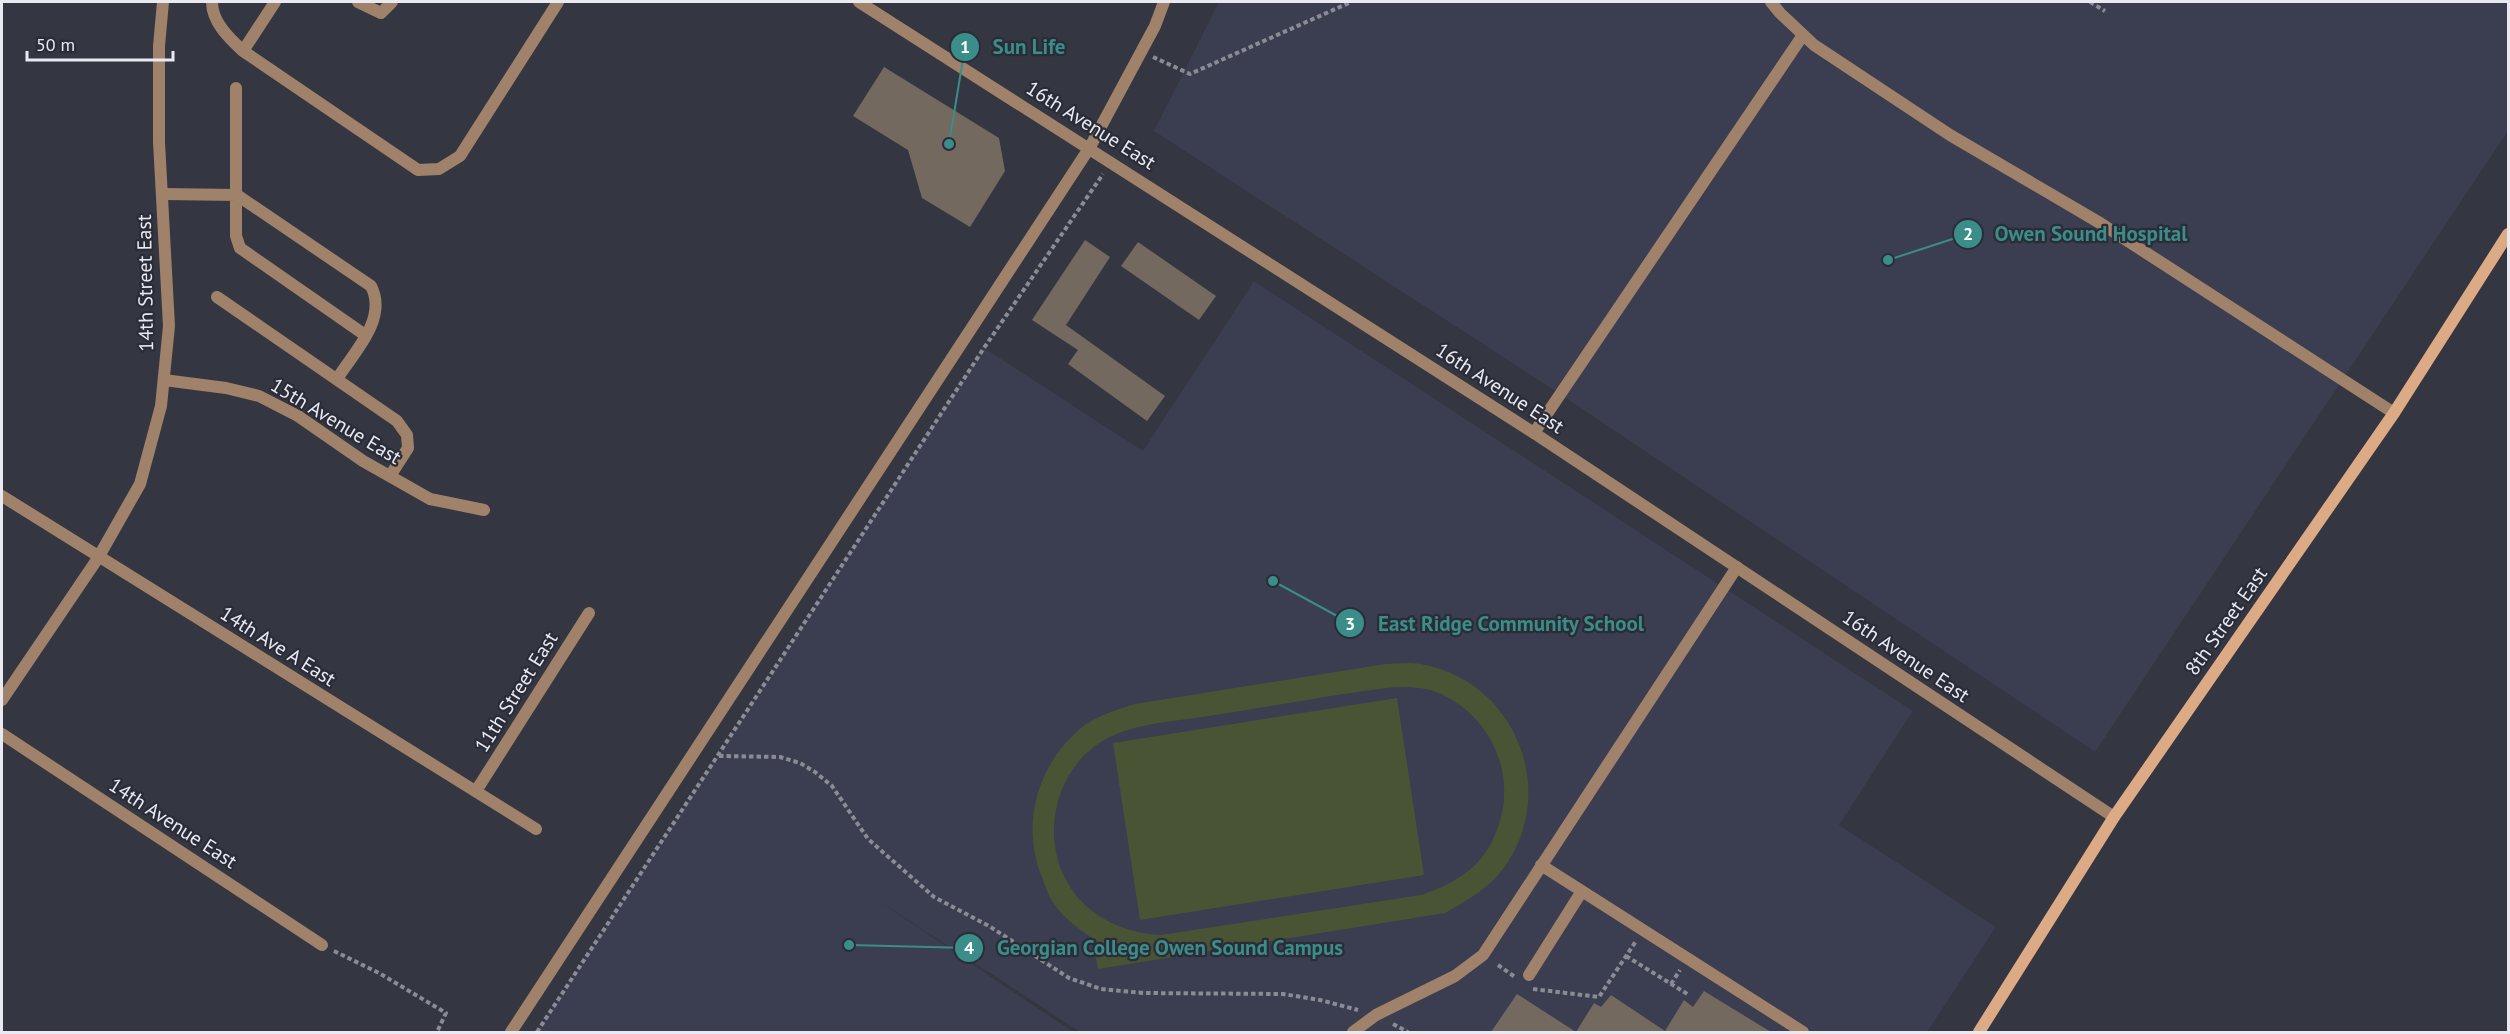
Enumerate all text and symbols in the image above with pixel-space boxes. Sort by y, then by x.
scale bar [27,24,172,62]
callout: Sun Life [950,28,1077,67]
text: 50 m [36,33,75,56]
text: Sun Life [993,33,1065,60]
text: 1 [960,35,970,58]
street label: 16th Avenue East [1021,75,1161,175]
street label: 14th Street East [131,214,159,352]
callout: Owen Sound Hospital [1953,214,2200,253]
text: Owen Sound Hospital [1995,220,2188,247]
text: 2 [1963,222,1973,245]
street label: 16th Avenue East [1431,337,1569,439]
street label: 15th Avenue East [266,372,406,470]
street label: 8th Street East [2179,562,2273,680]
street label: 14th Ave A East [215,600,341,692]
callout: East Ridge Community School [1335,604,1656,643]
street label: 16th Avenue East [1837,604,1975,708]
text: East Ridge Community School [1378,610,1645,637]
text: 3 [1345,612,1355,635]
street label: 11th Street East [469,627,563,757]
street label: 14th Avenue East [104,772,242,874]
callout: Georgian College Owen Sound Campus [954,929,1355,968]
text: Georgian College Owen Sound Campus [997,934,1343,961]
text: 4 [964,936,974,959]

